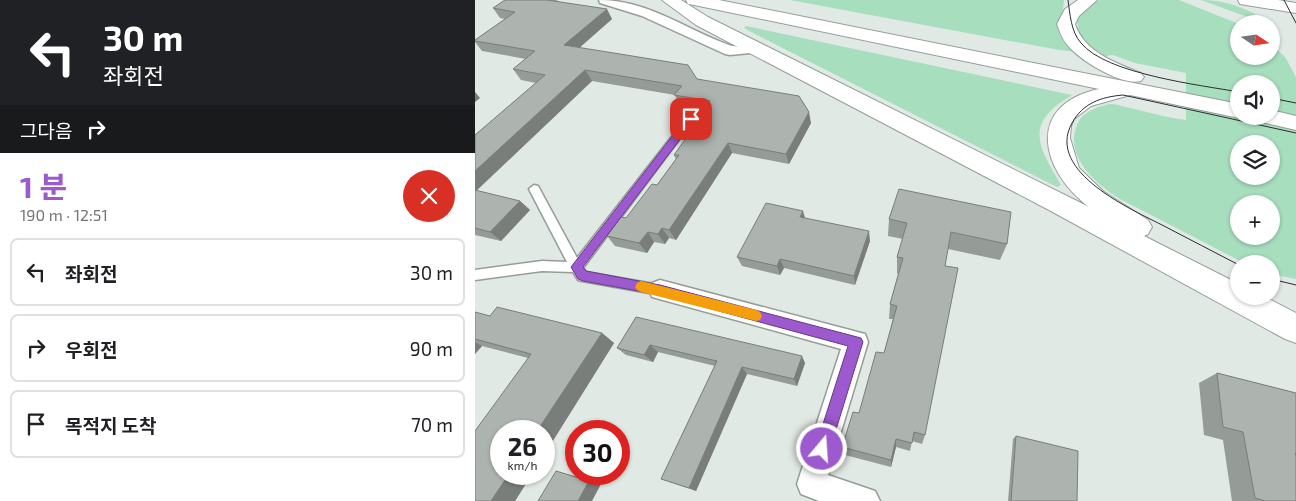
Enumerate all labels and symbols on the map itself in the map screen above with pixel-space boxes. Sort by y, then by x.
north arrow [1230,15,1280,65]
pin [670,98,712,140]
speed limit sign: 30 [565,420,630,485]
position arrow [795,422,847,474]

